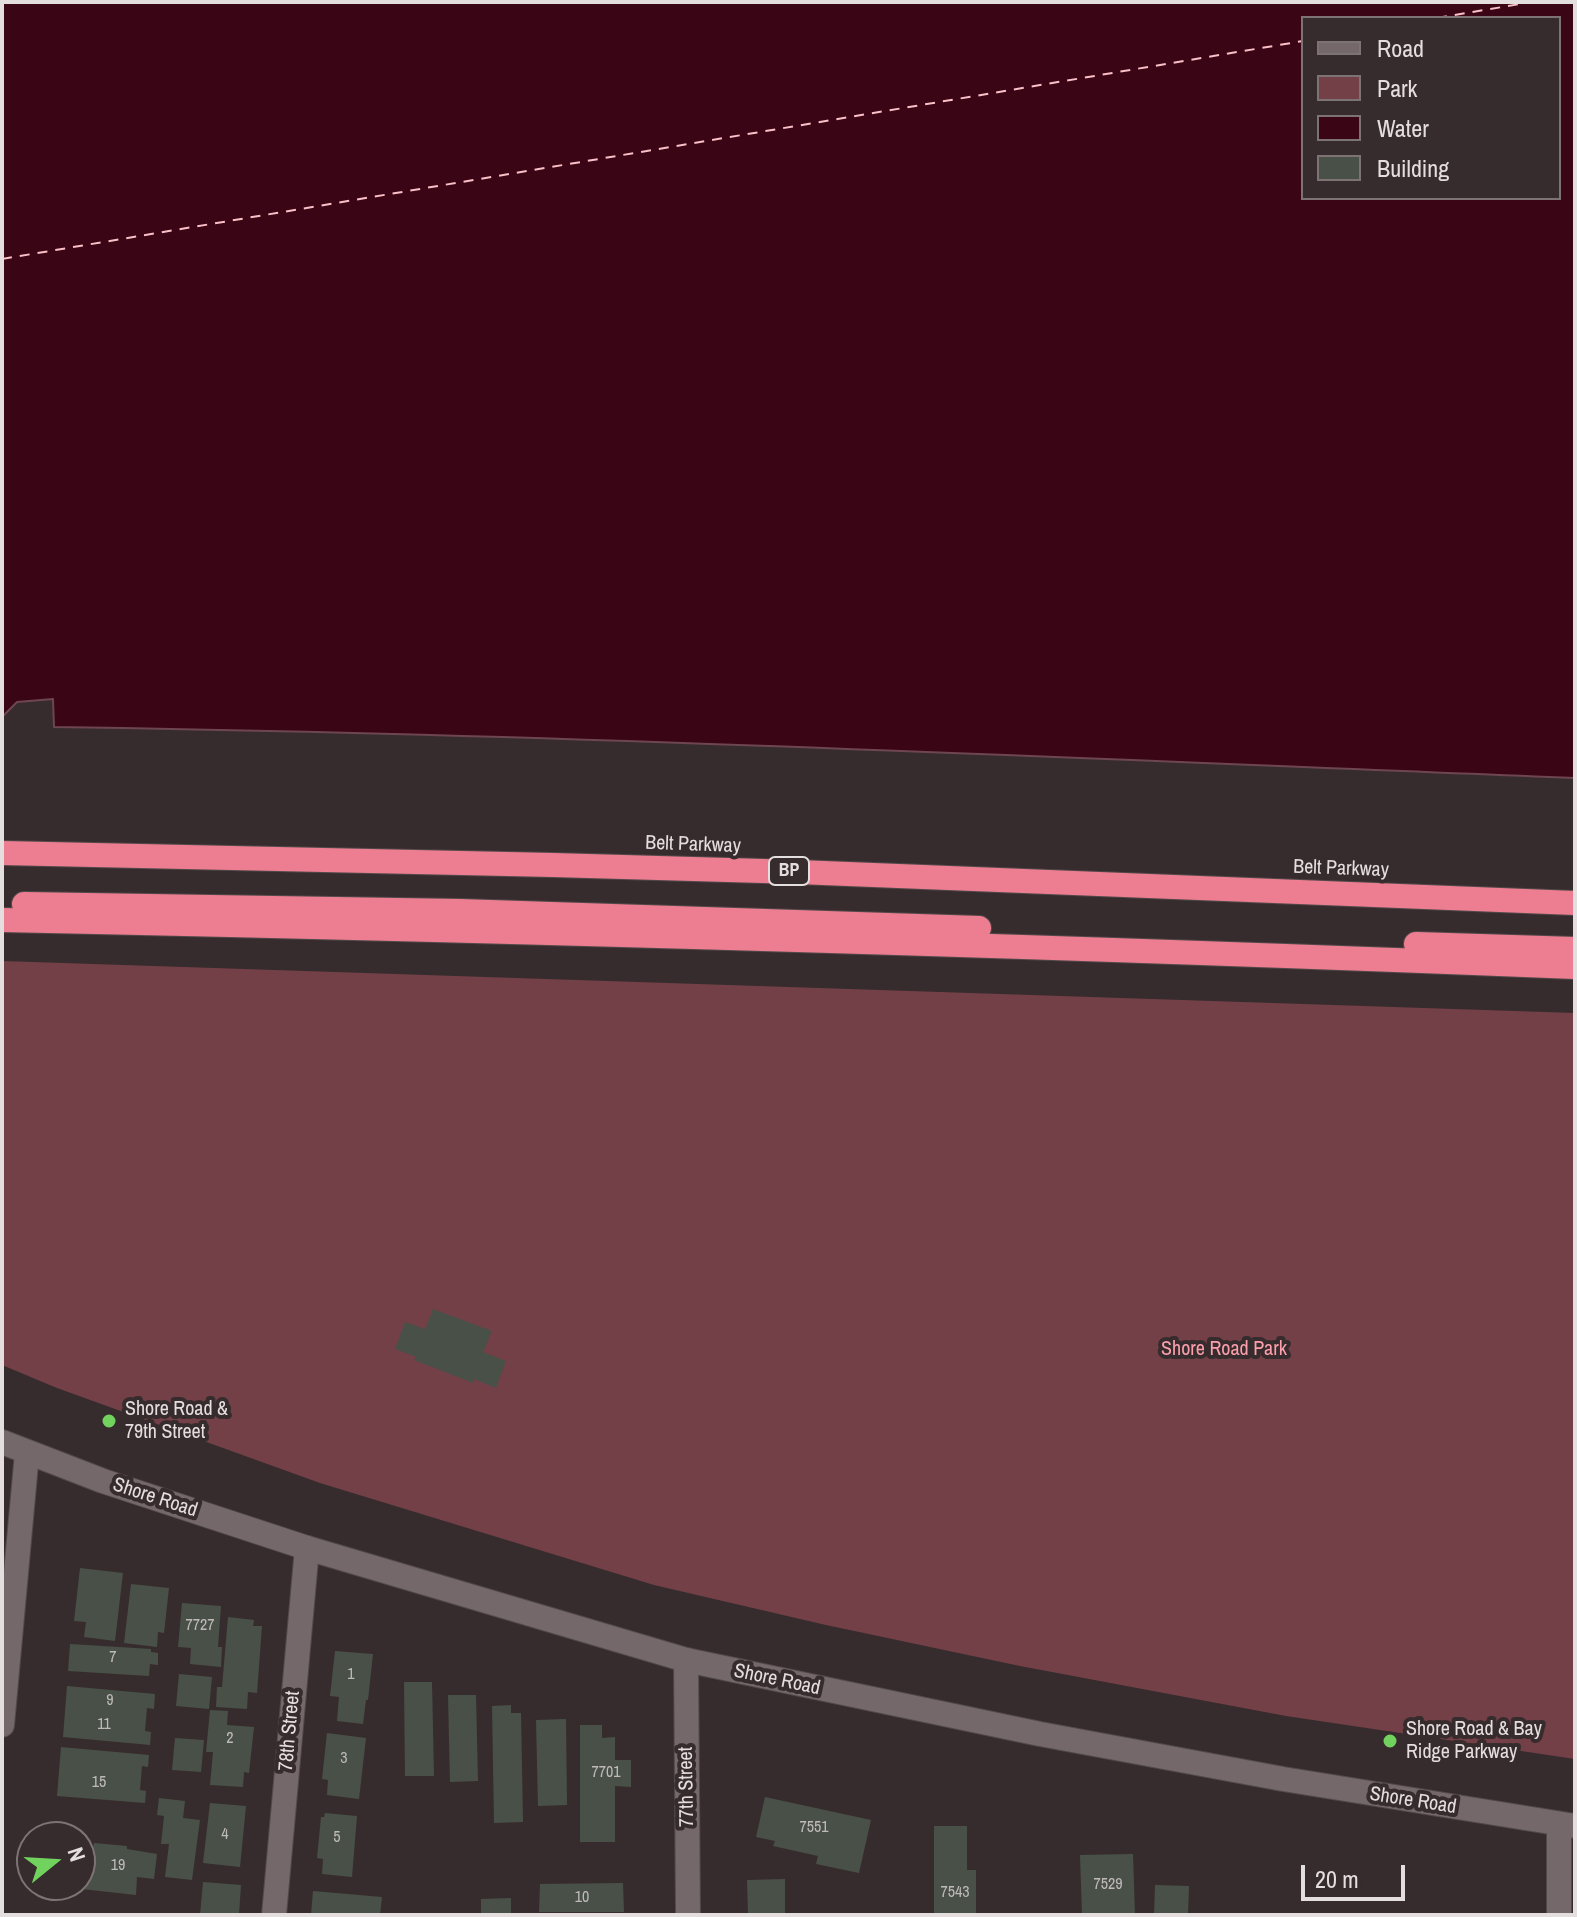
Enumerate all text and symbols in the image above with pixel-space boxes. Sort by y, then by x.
legend [1301,16,1561,200]
text: Road [1377,32,1424,64]
text: Park [1377,72,1417,104]
text: Water [1377,112,1429,144]
text: Building [1377,152,1449,184]
street label: Belt Parkway [645,831,741,859]
street label: Belt Parkway [1293,855,1389,883]
road number: BP [769,857,809,885]
park label: Shore Road Park [1161,1338,1287,1362]
place label: Shore Road & 79th Street [125,1398,228,1445]
marker: Shore Road & 79th Street [100,1412,118,1430]
street label: Shore Road [110,1473,200,1523]
house number: 7727 [185,1616,215,1636]
house number: 7 [109,1648,117,1668]
street label: Shore Road [732,1659,822,1701]
house number: 1 [347,1665,355,1685]
street label: 78th Street [275,1690,305,1772]
house number: 9 [106,1691,114,1711]
house number: 11 [97,1715,111,1735]
place label: Shore Road & Bay Ridge Parkway [1406,1718,1542,1765]
house number: 2 [226,1729,234,1749]
marker: Shore Road & Bay Ridge Parkway [1381,1732,1399,1750]
street label: 77th Street [674,1747,700,1827]
house number: 3 [340,1749,348,1769]
house number: 7701 [591,1763,621,1783]
house number: 15 [92,1773,106,1793]
street label: Shore Road [1368,1782,1458,1820]
house number: 7551 [799,1818,829,1838]
north arrow [16,1821,96,1901]
house number: 4 [221,1825,229,1845]
house number: 5 [333,1828,341,1848]
text: N [61,1843,93,1865]
scale bar [1305,1849,1409,1899]
house number: 19 [111,1856,125,1876]
text: 20 m [1315,1863,1359,1895]
house number: 7529 [1093,1875,1123,1895]
house number: 7543 [940,1883,970,1903]
house number: 10 [575,1888,589,1908]

